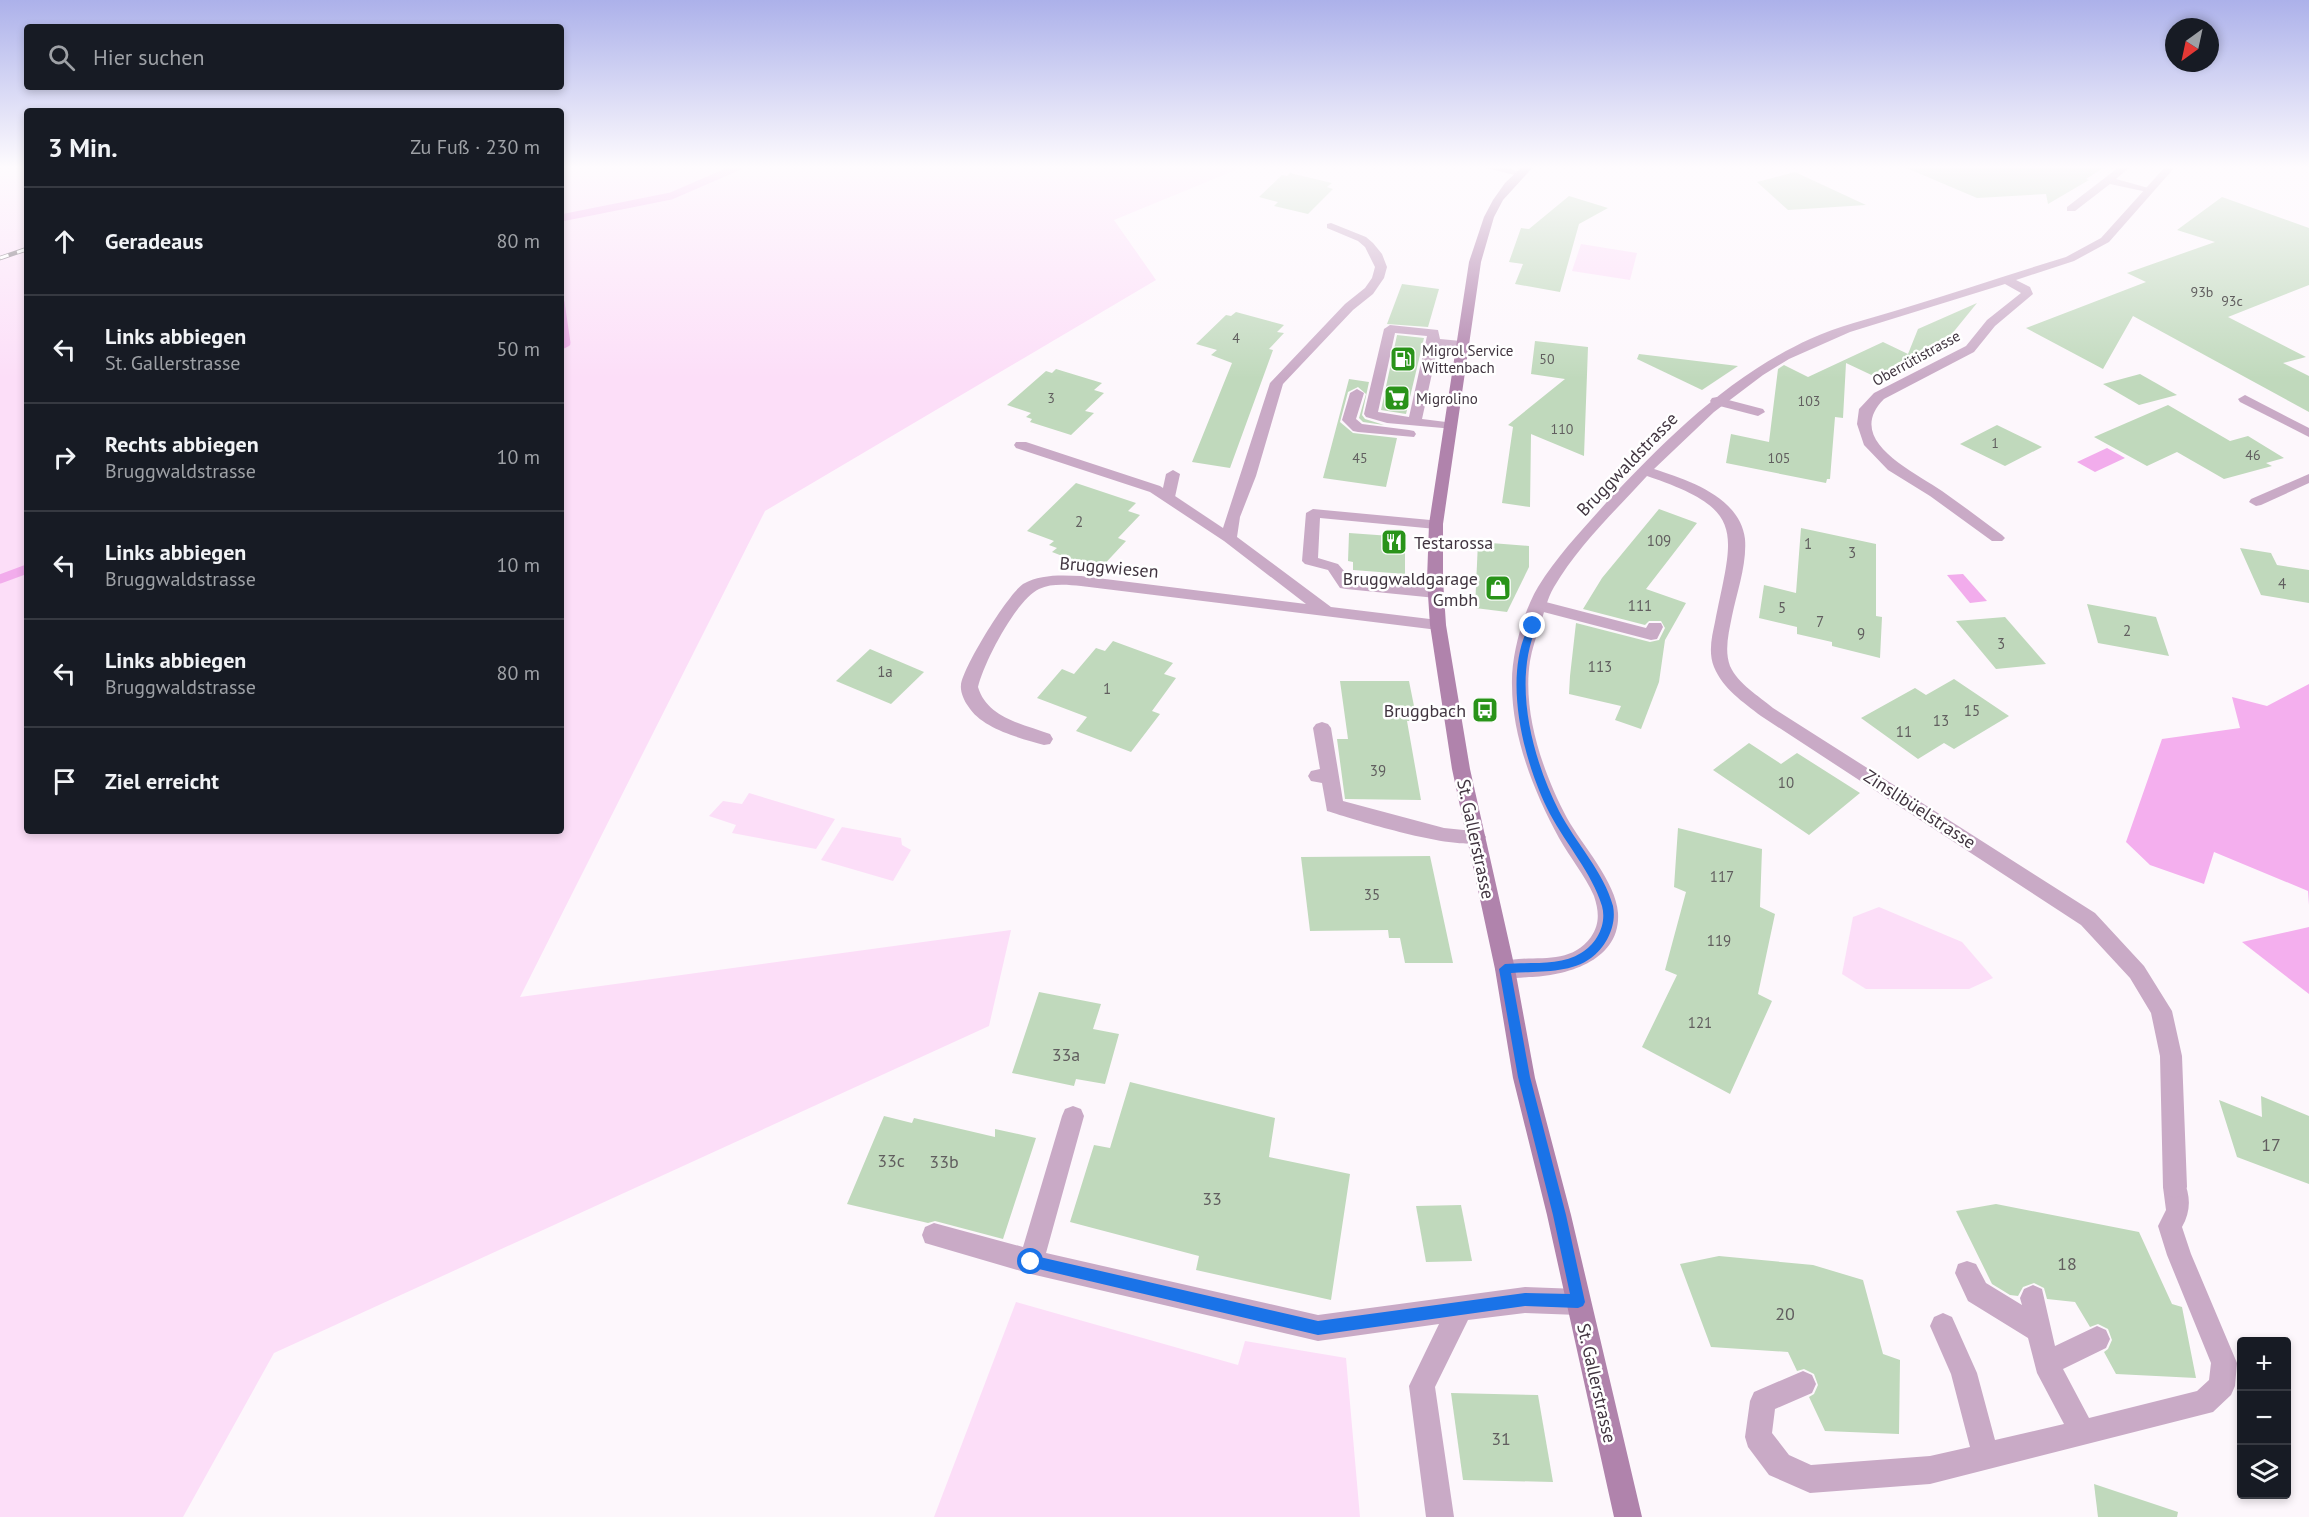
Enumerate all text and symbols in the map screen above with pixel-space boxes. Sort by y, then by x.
north arrow [2165,18,2219,72]
search box [24,24,564,90]
icon: search [45,41,78,74]
text: Hier suchen [93,43,205,71]
text: 3 Min. [48,131,118,164]
text: Zu Fuß · 230 m [410,134,540,160]
icon: ahead [48,225,81,258]
text: Geradeaus [105,227,203,255]
text: 80 m [497,228,540,254]
house number: 93b [2191,283,2213,301]
house number: 93c [2221,292,2243,310]
text: Links abbiegen [105,322,246,350]
street label: Oberrütistrasse [1869,326,1963,390]
house number: 4 [1232,329,1240,347]
icon: left [48,333,81,366]
text: 50 m [497,336,540,362]
place label: Migrol Service Wittenbach [1422,341,1513,377]
fuel station icon: Migrol Service Wittenbach [1388,344,1418,374]
text: St. Gallerstrasse [105,350,241,376]
house number: 50 [1539,350,1555,368]
supermarket icon: Migrolino [1382,383,1412,413]
house number: 3 [1047,389,1055,407]
place label: Migrolino [1416,389,1478,408]
house number: 103 [1798,392,1820,410]
street label: Bruggwaldstrasse [1572,407,1682,521]
house number: 110 [1551,420,1574,438]
text: Rechts abbiegen [105,430,259,458]
house number: 1 [1991,434,1999,452]
icon: right [48,441,81,474]
text: 10 m [497,444,540,470]
house number: 46 [2245,446,2261,464]
house number: 45 [1352,449,1368,467]
house number: 105 [1768,449,1790,467]
text: Bruggwaldstrasse [105,458,256,484]
house number: 2 [1075,512,1083,531]
restaurant icon: Testarossa [1379,527,1409,557]
place label: Testarossa [1414,531,1493,554]
house number: 109 [1647,531,1671,550]
house number: 1 [1804,534,1812,553]
text: Links abbiegen [105,538,246,566]
house number: 3 [1848,543,1856,562]
icon: left [48,549,81,582]
street label: Bruggwiesen [1058,551,1160,583]
text: 10 m [497,552,540,578]
text: Bruggwaldstrasse [105,566,256,592]
place label: Bruggwaldgarage Gmbh [1343,567,1478,611]
shop icon: Bruggwaldgarage Gmbh [1483,573,1513,603]
house number: 4 [2278,574,2286,593]
house number: 111 [1628,596,1652,615]
house number: 5 [1778,598,1786,617]
route end [1519,612,1545,638]
house number: 7 [1816,612,1824,631]
house number: 2 [2123,621,2131,640]
house number: 9 [1857,624,1865,643]
house number: 3 [1997,634,2005,653]
text: Links abbiegen [105,646,246,674]
icon: left [48,657,81,690]
house number: 113 [1588,657,1612,676]
text: 80 m [497,660,540,686]
house number: 1a [877,662,893,681]
text: Bruggwaldstrasse [105,674,256,700]
house number: 1 [1103,679,1111,698]
bus stop icon: Bruggbach [1470,695,1500,725]
place label: Bruggbach [1384,699,1466,722]
house number: 15 [1964,701,1980,720]
house number: 13 [1933,711,1949,730]
house number: 11 [1896,722,1912,741]
house number: 39 [1370,761,1386,780]
street label: Zinslibüelstrasse [1860,764,1980,854]
icon: arrive [48,765,81,798]
text: Ziel erreicht [105,767,219,795]
house number: 10 [1778,773,1794,792]
street label: St. Gallerstrasse [1452,777,1500,901]
house number: 117 [1710,867,1734,886]
house number: 35 [1364,885,1380,904]
house number: 119 [1707,931,1731,950]
house number: 121 [1688,1013,1712,1032]
house number: 33a [1052,1043,1080,1066]
house number: 17 [2261,1133,2281,1156]
house number: 33c [877,1149,905,1172]
house number: 33b [929,1150,959,1173]
house number: 33 [1202,1187,1222,1210]
route start [1017,1248,1043,1274]
house number: 18 [2057,1252,2077,1275]
house number: 20 [1775,1302,1795,1325]
street label: St. Gallerstrasse [1572,1321,1622,1445]
map controls [2237,1337,2291,1499]
button: + [2237,1337,2291,1391]
button: − [2237,1391,2291,1445]
house number: 31 [1491,1427,1511,1450]
button: layers [2237,1445,2291,1499]

